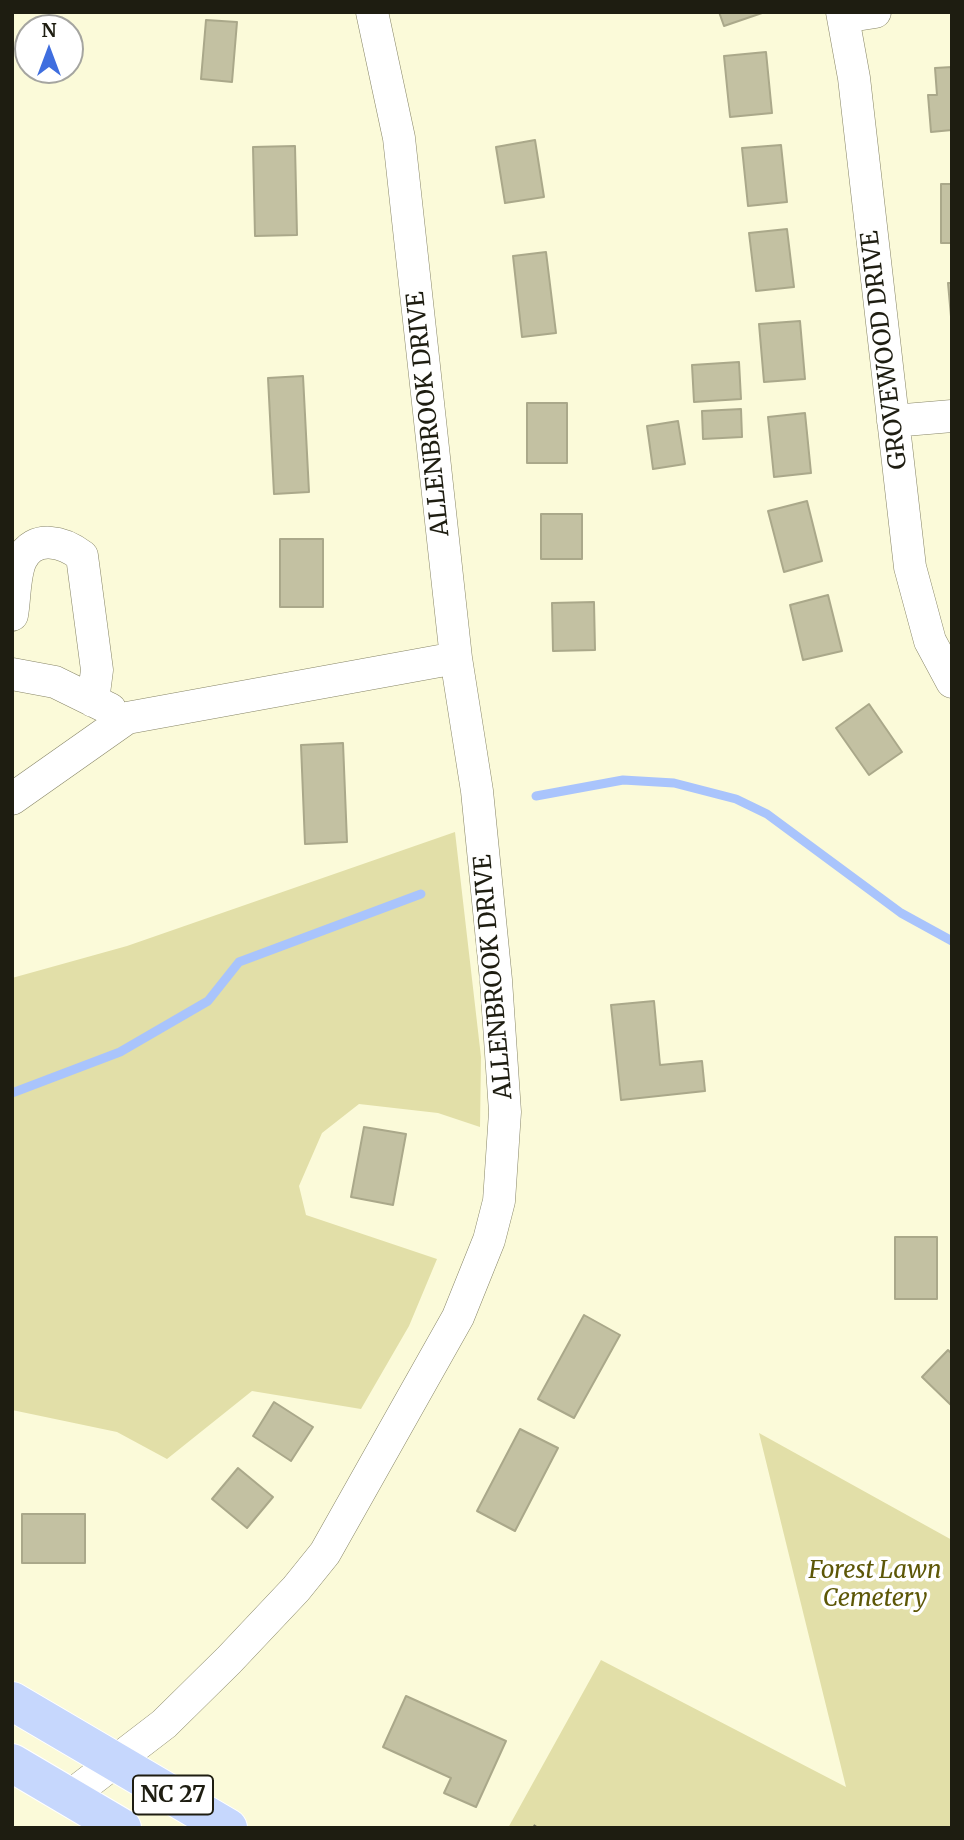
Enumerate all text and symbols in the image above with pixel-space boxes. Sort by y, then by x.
north arrow [14,14,84,84]
text: N [41,18,57,42]
street label: GROVEWOOD DRIVE [856,229,914,471]
street label: ALLENBROOK DRIVE [402,290,456,538]
street label: ALLENBROOK DRIVE [469,853,519,1101]
park label: Forest Lawn Cemetery [809,1557,941,1613]
road number: NC 27 [133,1776,213,1814]

